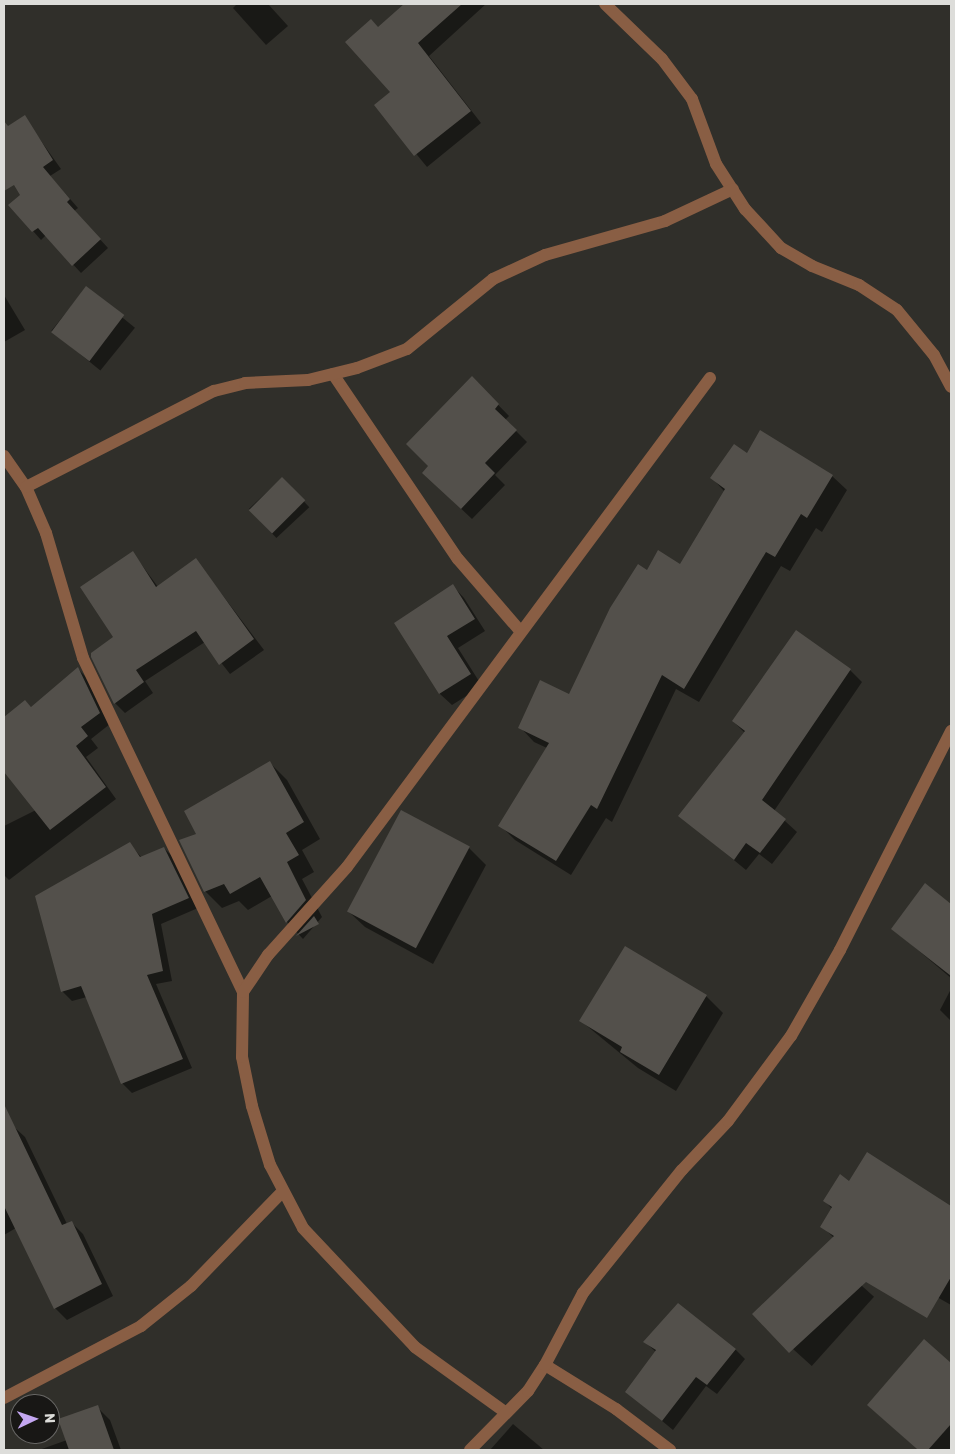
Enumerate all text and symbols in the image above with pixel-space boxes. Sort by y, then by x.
north arrow [10,1394,60,1444]
text: N [41,1413,58,1424]

